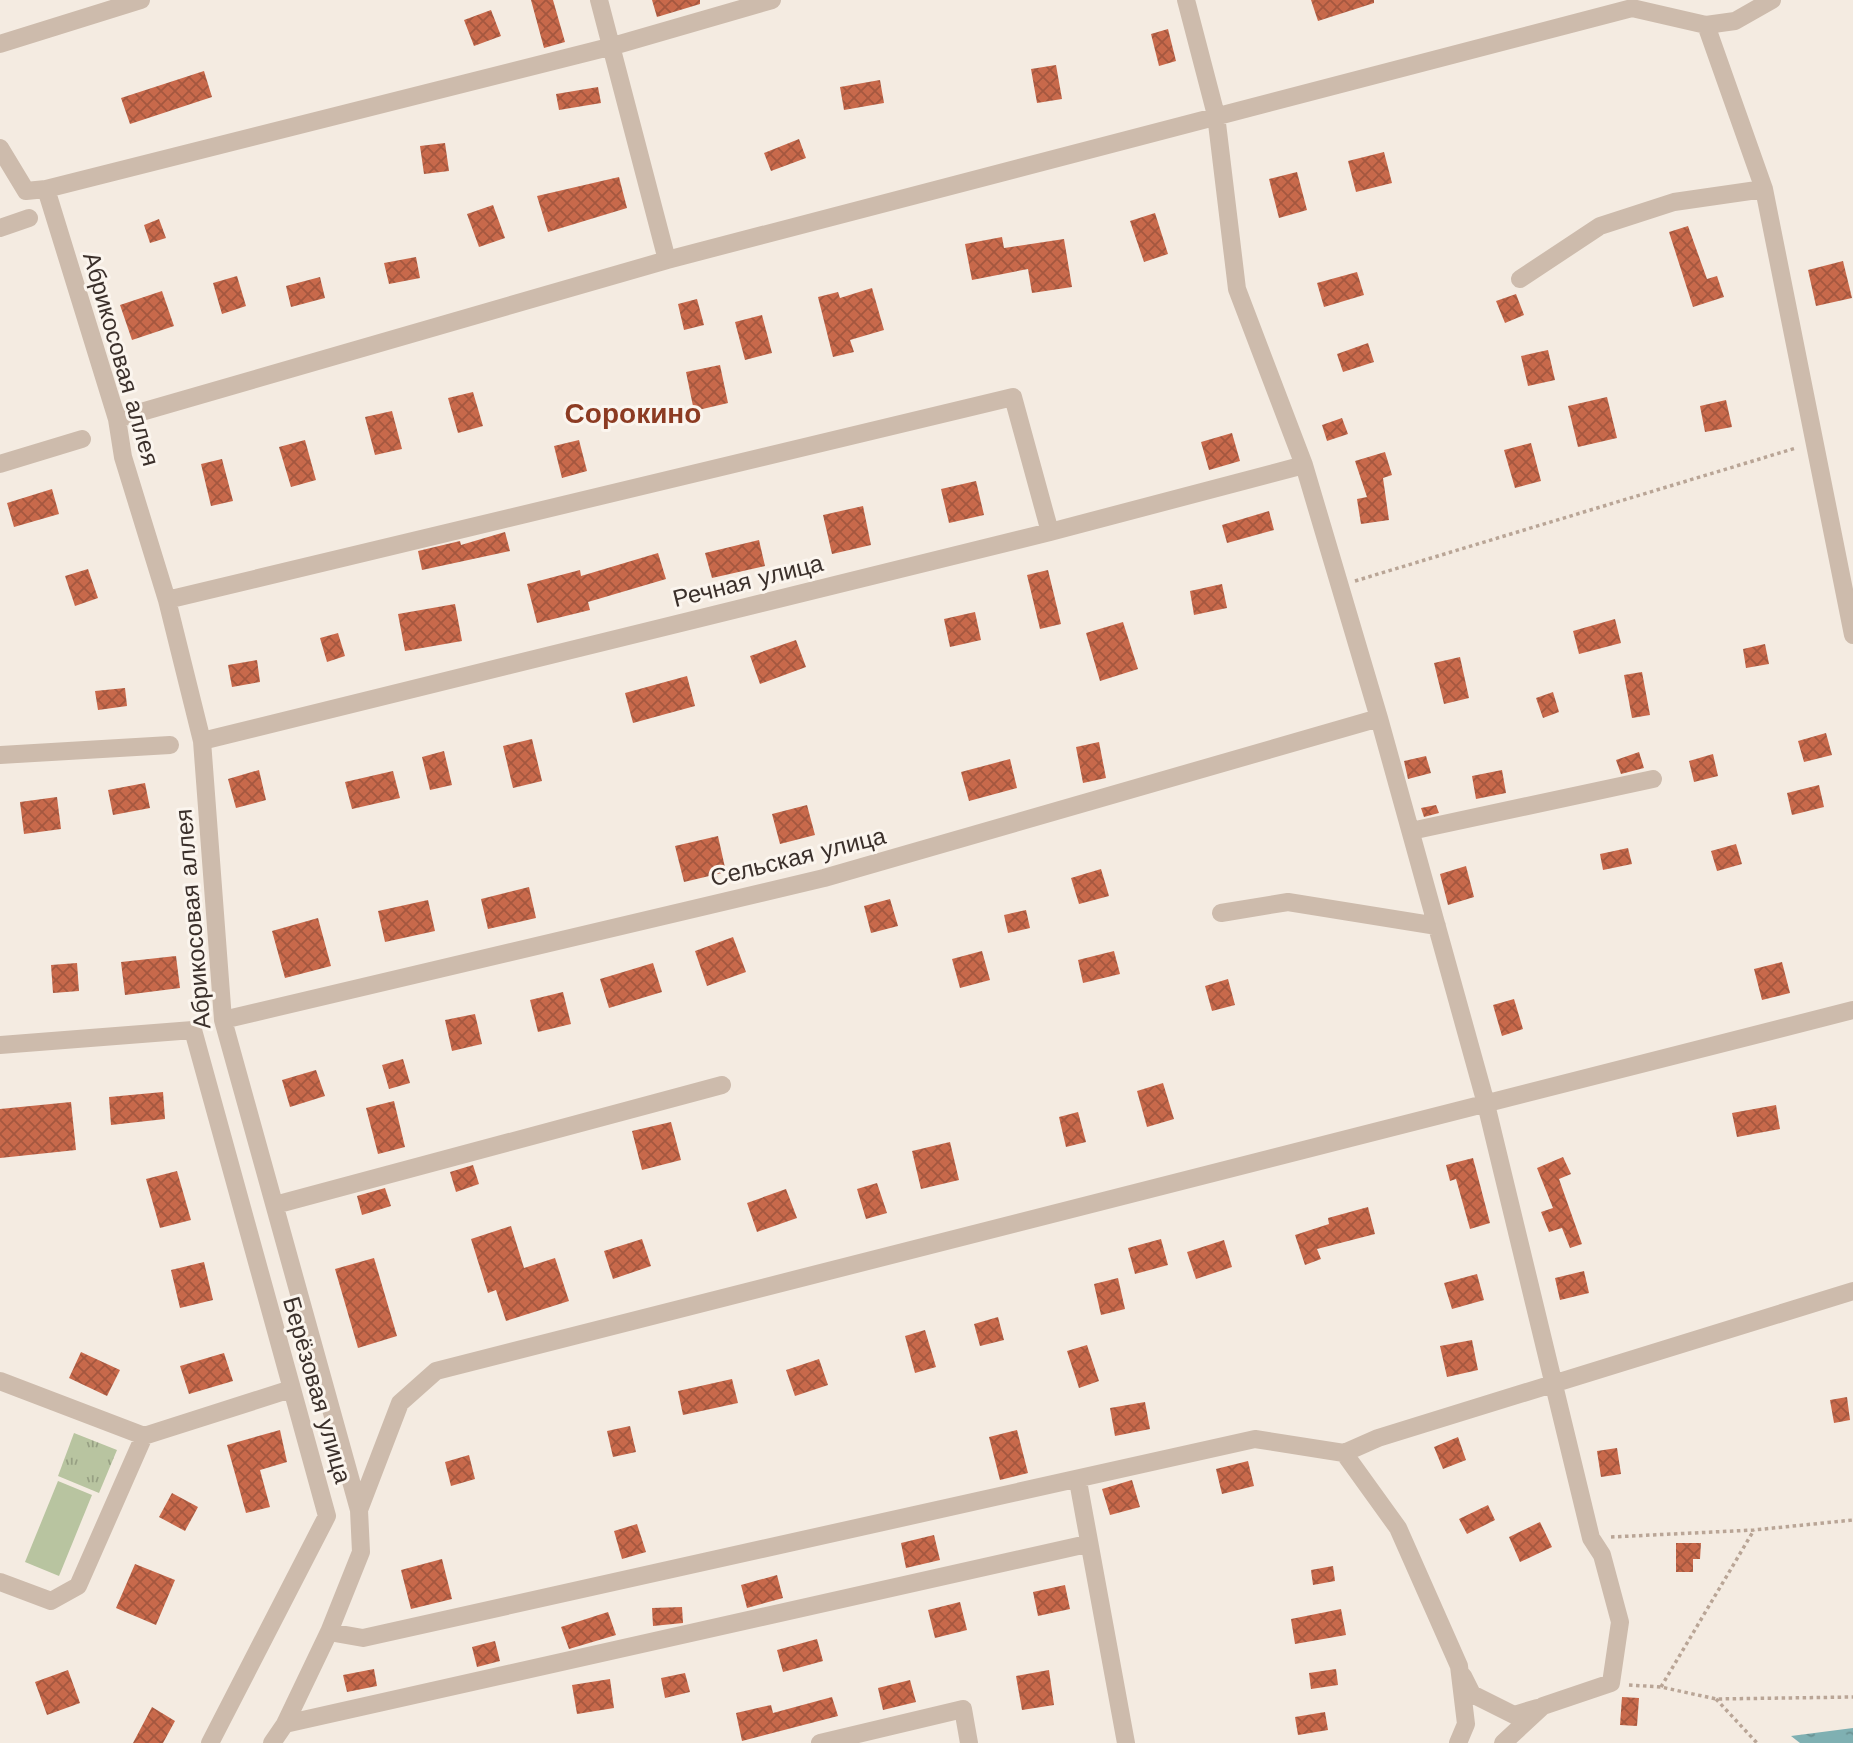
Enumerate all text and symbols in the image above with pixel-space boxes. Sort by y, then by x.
street label: Абрикосовая аллея [77,249,165,469]
district label: Сорокино [565,397,701,430]
street label: Речная улица [670,549,827,613]
street label: Абрикосовая аллея [169,808,217,1030]
street label: Сельская улица [707,821,889,892]
street label: Берёзовая улица [277,1293,357,1487]

